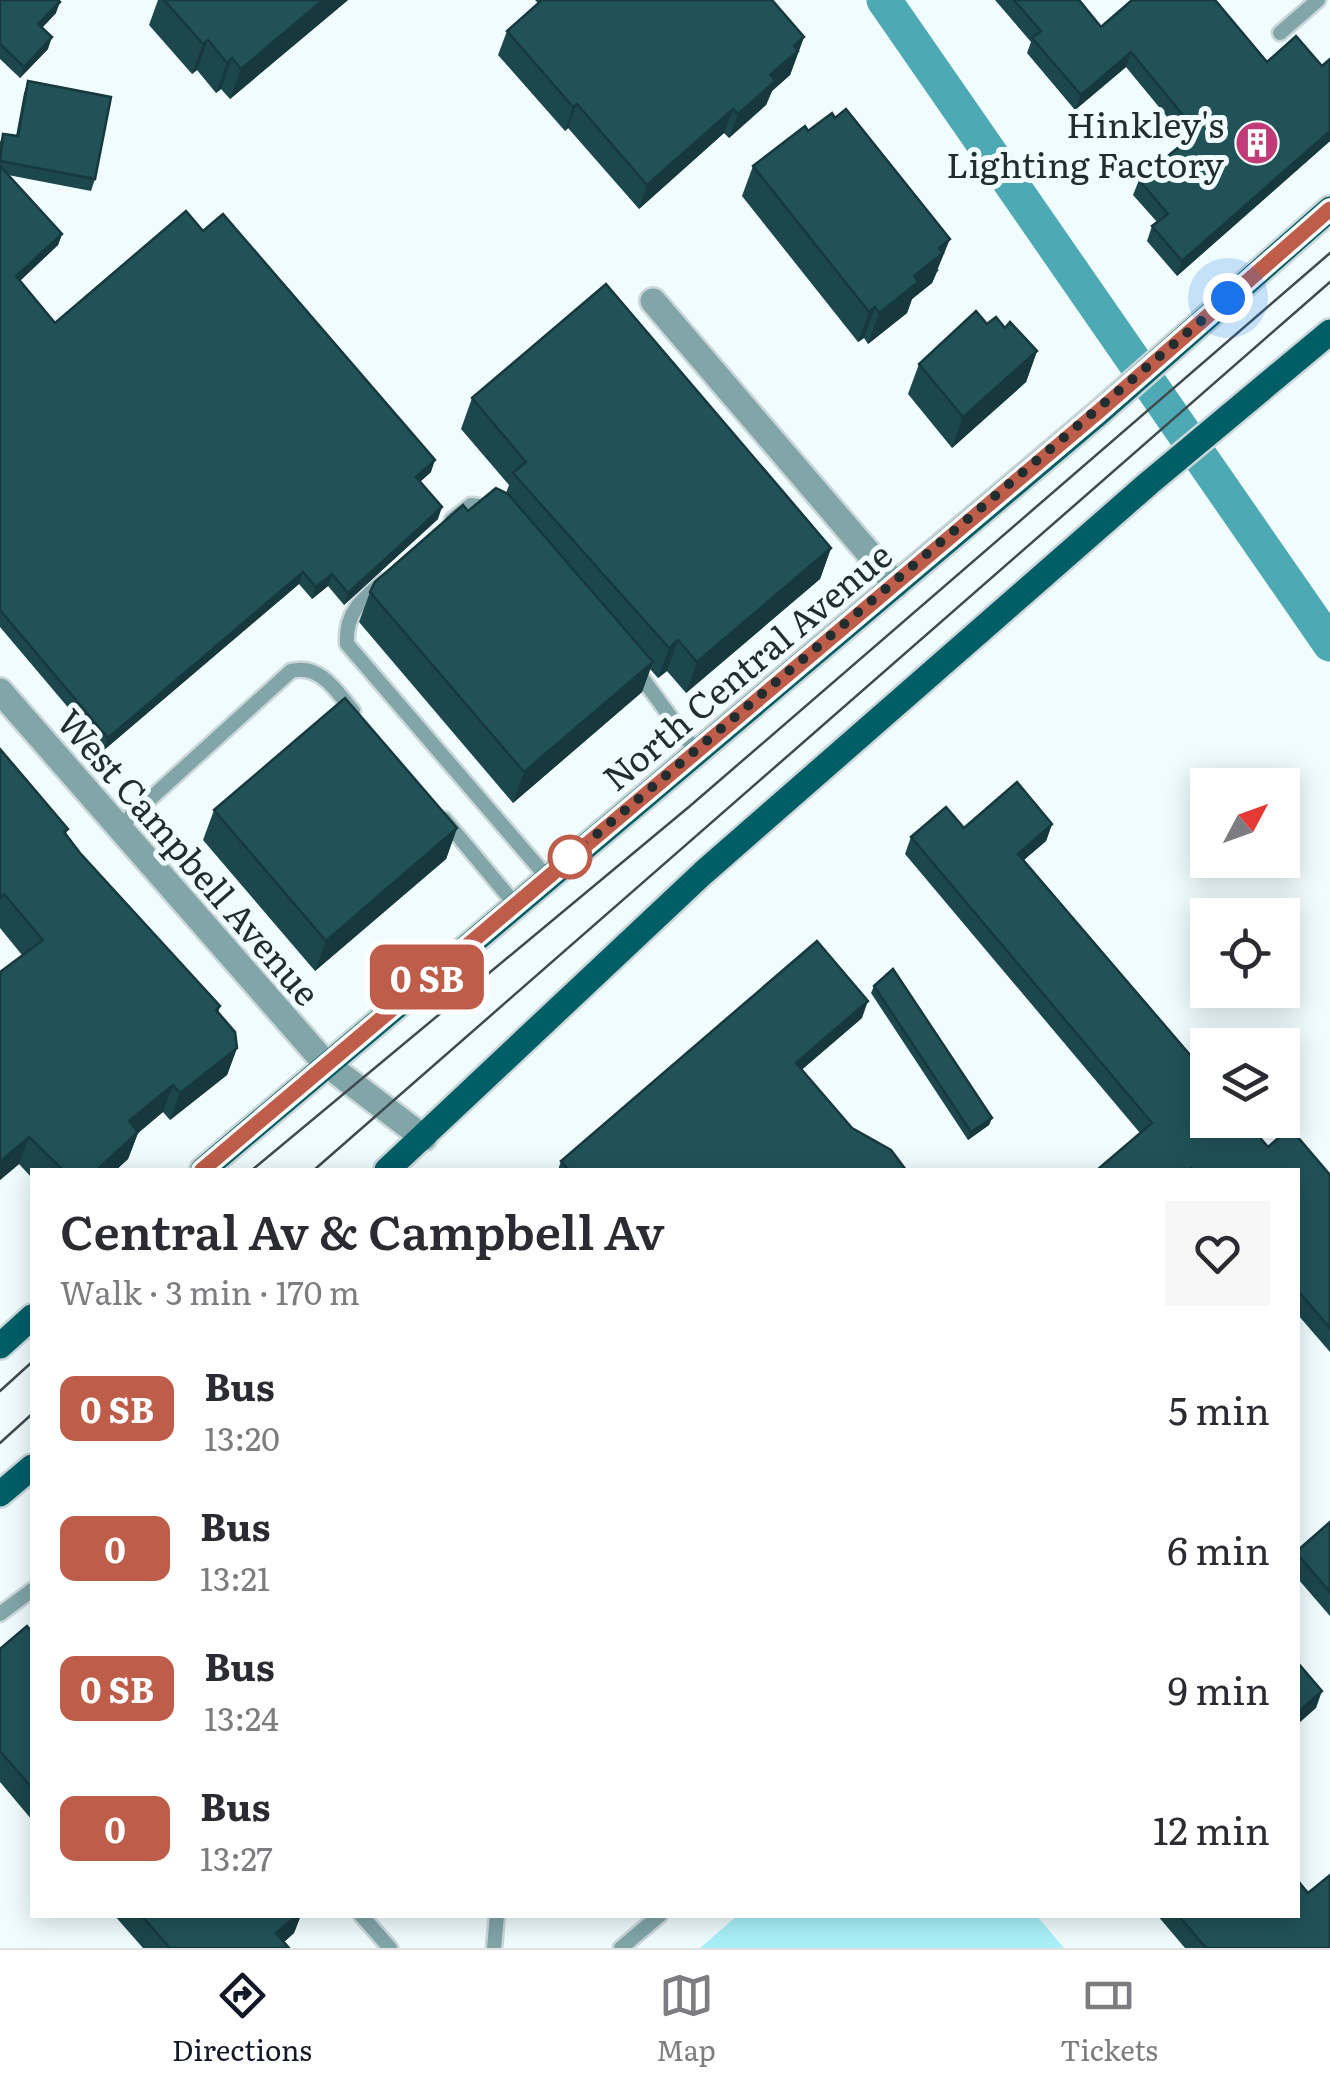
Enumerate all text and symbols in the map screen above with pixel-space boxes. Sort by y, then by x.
place label: Hinkley's Lighting Factory [946,97,1225,189]
building icon: Hinkley's Lighting Factory [1234,120,1280,166]
your location [1203,273,1253,323]
street label: North Central Avenue [590,528,902,802]
street label: West Campbell Avenue [46,696,334,1016]
north arrow [1190,768,1300,878]
map controls [1190,768,1300,1138]
unlabelled marker [549,836,591,878]
button: locate [1190,898,1300,1008]
line badge: 0 SB [357,944,497,1010]
text: 0 SB [390,951,464,1003]
button: layers [1190,1028,1300,1138]
text: Central Av & Campbell Av [60,1194,665,1265]
button: heart [1165,1201,1270,1306]
text: Walk · 3 min · 170 m [60,1267,360,1315]
text: Bus [204,1356,275,1413]
text: 5 min [1168,1380,1270,1437]
text: 0 SB [80,1382,154,1434]
text: 13:20 [204,1413,280,1461]
text: Bus [200,1496,271,1553]
text: 6 min [1167,1520,1270,1577]
text: 0 [104,1522,126,1574]
text: 13:21 [200,1553,270,1601]
text: Bus [204,1636,275,1693]
text: 9 min [1168,1660,1270,1717]
text: 0 SB [80,1662,154,1714]
text: 13:24 [204,1693,279,1741]
text: Bus [200,1776,271,1833]
text: 12 min [1153,1800,1270,1857]
text: 0 [104,1802,126,1854]
text: 13:27 [200,1833,273,1881]
tab: Directions [172,1968,312,2070]
tab: Map [656,1968,716,2070]
tab: Tickets [1060,1968,1158,2070]

